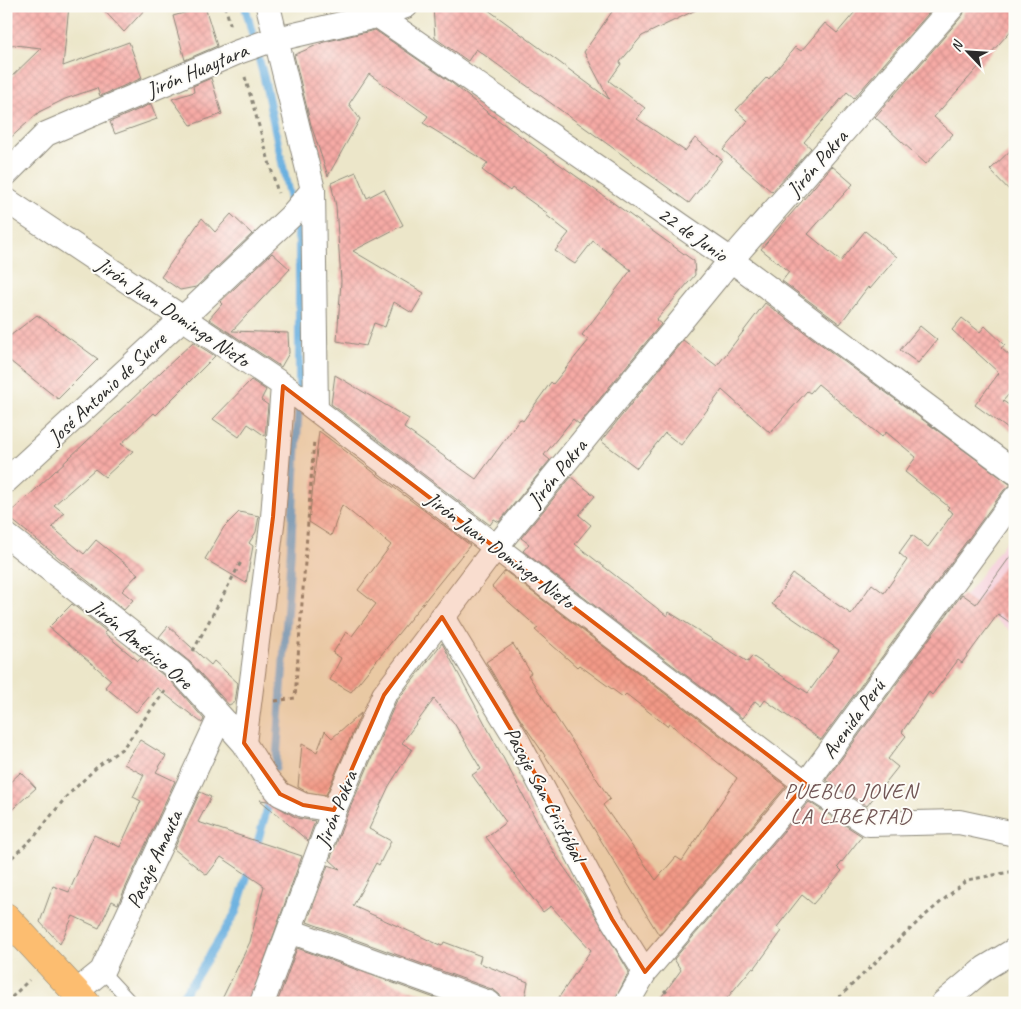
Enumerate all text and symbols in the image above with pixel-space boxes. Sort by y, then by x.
north arrow [944,28,994,78]
street label: Jirón Huaytara [142,36,253,103]
text: N [947,37,967,54]
street label: Jirón Pokra [780,123,854,203]
street label: 22 de Junio [653,201,734,268]
street label: Jirón Juan Domingo Nieto [91,251,257,374]
street label: José Antonio de Sucre [42,326,173,450]
street label: Jirón Pokra [521,432,593,513]
street label: Jirón Juan Domingo Nieto [420,485,581,616]
street label: Jirón Américo Ore [83,593,199,695]
street label: Avenida Perú [816,673,892,763]
street label: Pasaje San Cristóbal [499,722,593,869]
street label: Jirón Pokra [309,765,364,852]
district label: PUEBLO JOVEN LA LIBERTAD [784,777,921,830]
street label: Pasaje Amauta [120,804,189,912]

